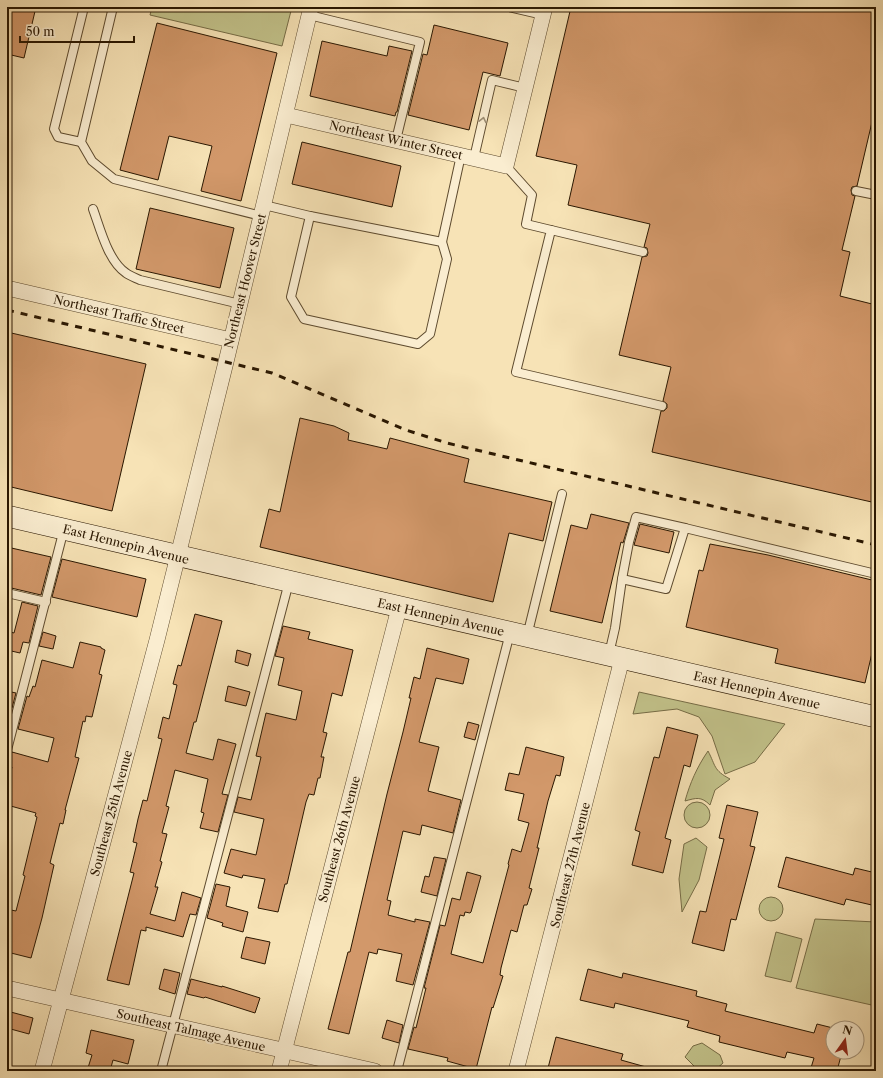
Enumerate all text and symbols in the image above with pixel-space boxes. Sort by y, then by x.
scale bar [20,18,134,44]
text: 50 m [26,24,55,39]
street label: Northeast Winter Street [328,117,465,163]
one-way arrow [478,117,486,123]
street label: Northeast Hoover Street [221,211,269,350]
street label: Northeast Traffic Street [52,292,187,337]
street label: East Hennepin Avenue [61,521,191,567]
street label: East Hennepin Avenue [376,595,506,639]
street label: East Hennepin Avenue [692,668,822,712]
street label: Southeast 25th Avenue [87,748,135,878]
street label: Southeast 26th Avenue [315,774,363,904]
street label: Southeast 27th Avenue [547,800,593,930]
street label: Southeast Talmage Avenue [115,1006,267,1055]
north arrow [825,1020,865,1060]
text: N [841,1022,854,1038]

